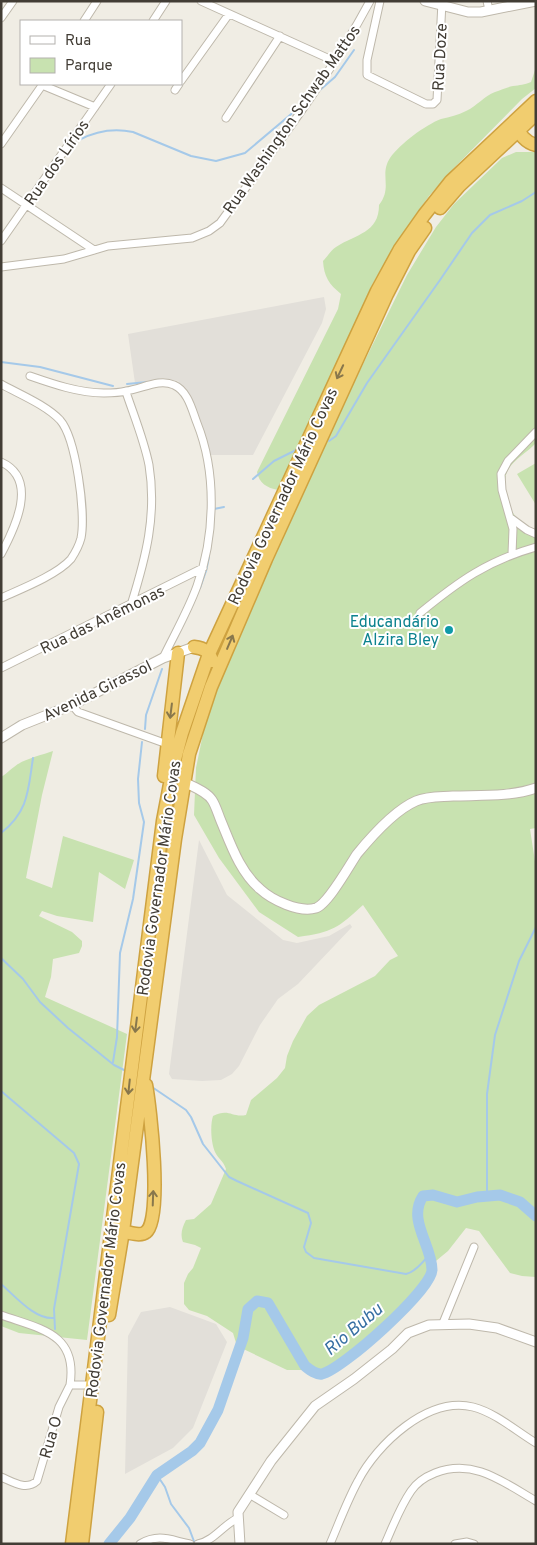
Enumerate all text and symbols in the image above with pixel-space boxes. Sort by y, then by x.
legend [20,20,182,85]
street label: Rua Washington Schwab Mattos [220,22,366,219]
street label: Rua Doze [429,23,453,91]
text: Rua [65,32,91,51]
text: Parque [65,57,113,76]
street label: Rua dos Lírios [21,116,95,210]
one-way arrow [335,364,345,379]
street label: Rodovia Governador Mário Covas [225,385,343,609]
street label: Rua das Anêmonas [37,582,168,660]
place label: Educandário Alzira Bley [350,613,439,651]
marker: Educandário Alzira Bley [443,624,455,636]
one-way arrow [226,635,236,650]
street label: Avenida Girassol [40,657,156,727]
one-way arrow [166,702,176,718]
street label: Rodovia Governador Mário Covas [134,759,186,997]
one-way arrow [131,1017,141,1033]
one-way arrow [124,1079,134,1095]
street label: Rodovia Governador Mário Covas [83,1161,131,1399]
one-way arrow [149,1190,158,1206]
water label: Rio Bubu [320,1299,388,1361]
street label: Rua O [36,1414,68,1461]

